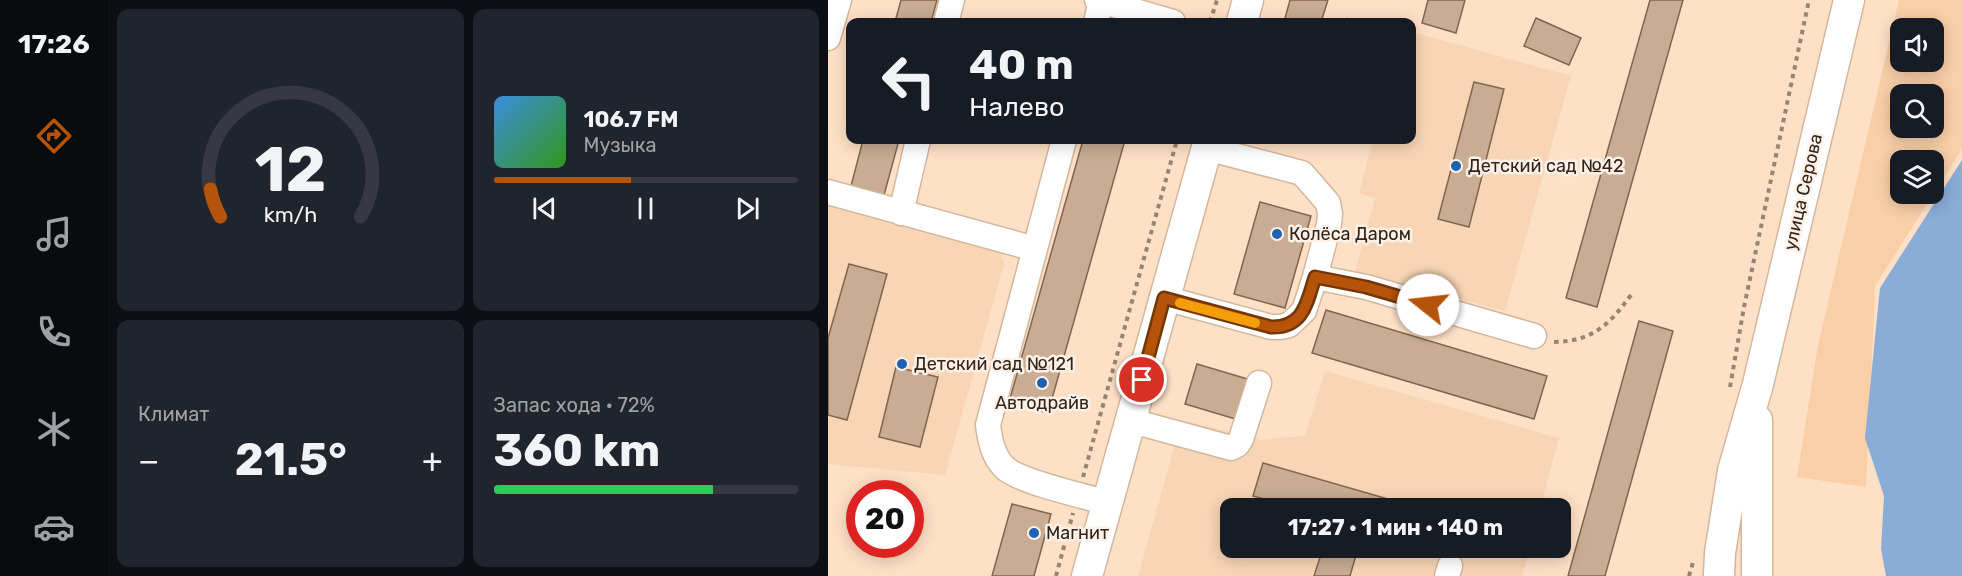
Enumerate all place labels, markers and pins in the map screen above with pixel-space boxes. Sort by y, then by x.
place label: Детский сад №42 [1468,155,1624,177]
marker: Детский сад №42 [1449,159,1463,173]
place label: Колёса Даром [1289,223,1411,245]
marker: Колёса Даром [1270,227,1284,241]
place label: Детский сад №121 [914,353,1074,375]
pin [1116,354,1167,405]
marker: Детский сад №121 [895,357,909,371]
marker: Автодрайв [1035,376,1049,390]
place label: Автодрайв [995,392,1089,414]
place label: Магнит [1046,522,1109,544]
marker: Магнит [1027,526,1041,540]

